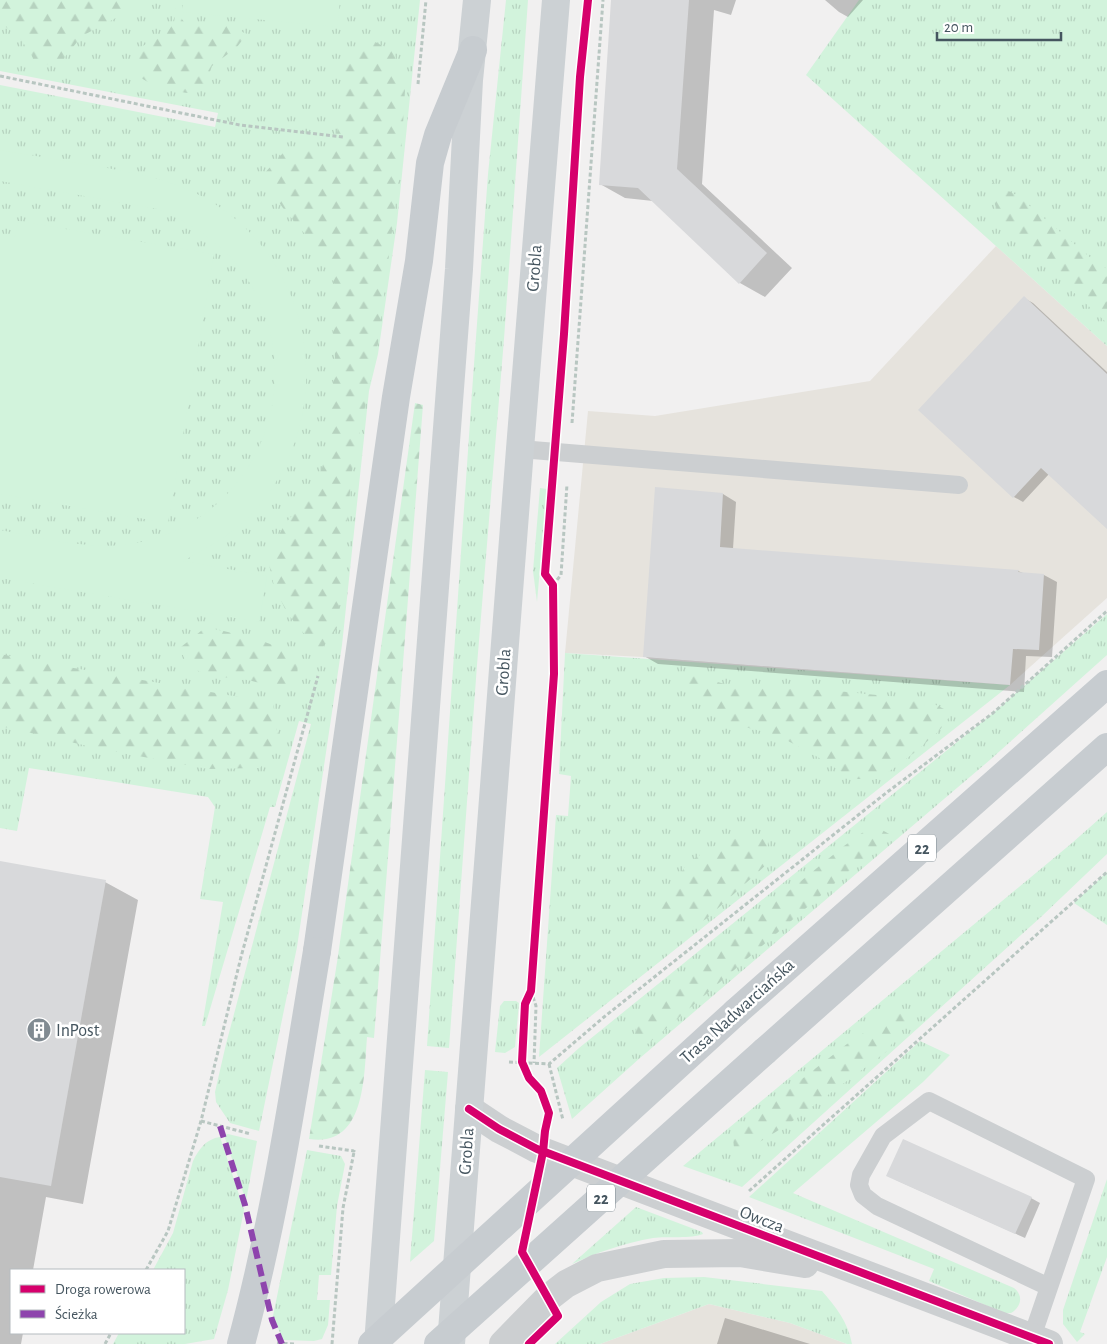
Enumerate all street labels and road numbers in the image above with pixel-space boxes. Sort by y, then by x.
street label: Grobla [524,244,546,292]
street label: Grobla [493,648,515,696]
road number: 22 [908,834,936,861]
street label: Trasa Nadwarciańska [677,956,798,1067]
street label: Grobla [456,1127,478,1175]
road number: 22 [587,1184,615,1212]
street label: Owcza [737,1203,786,1237]

